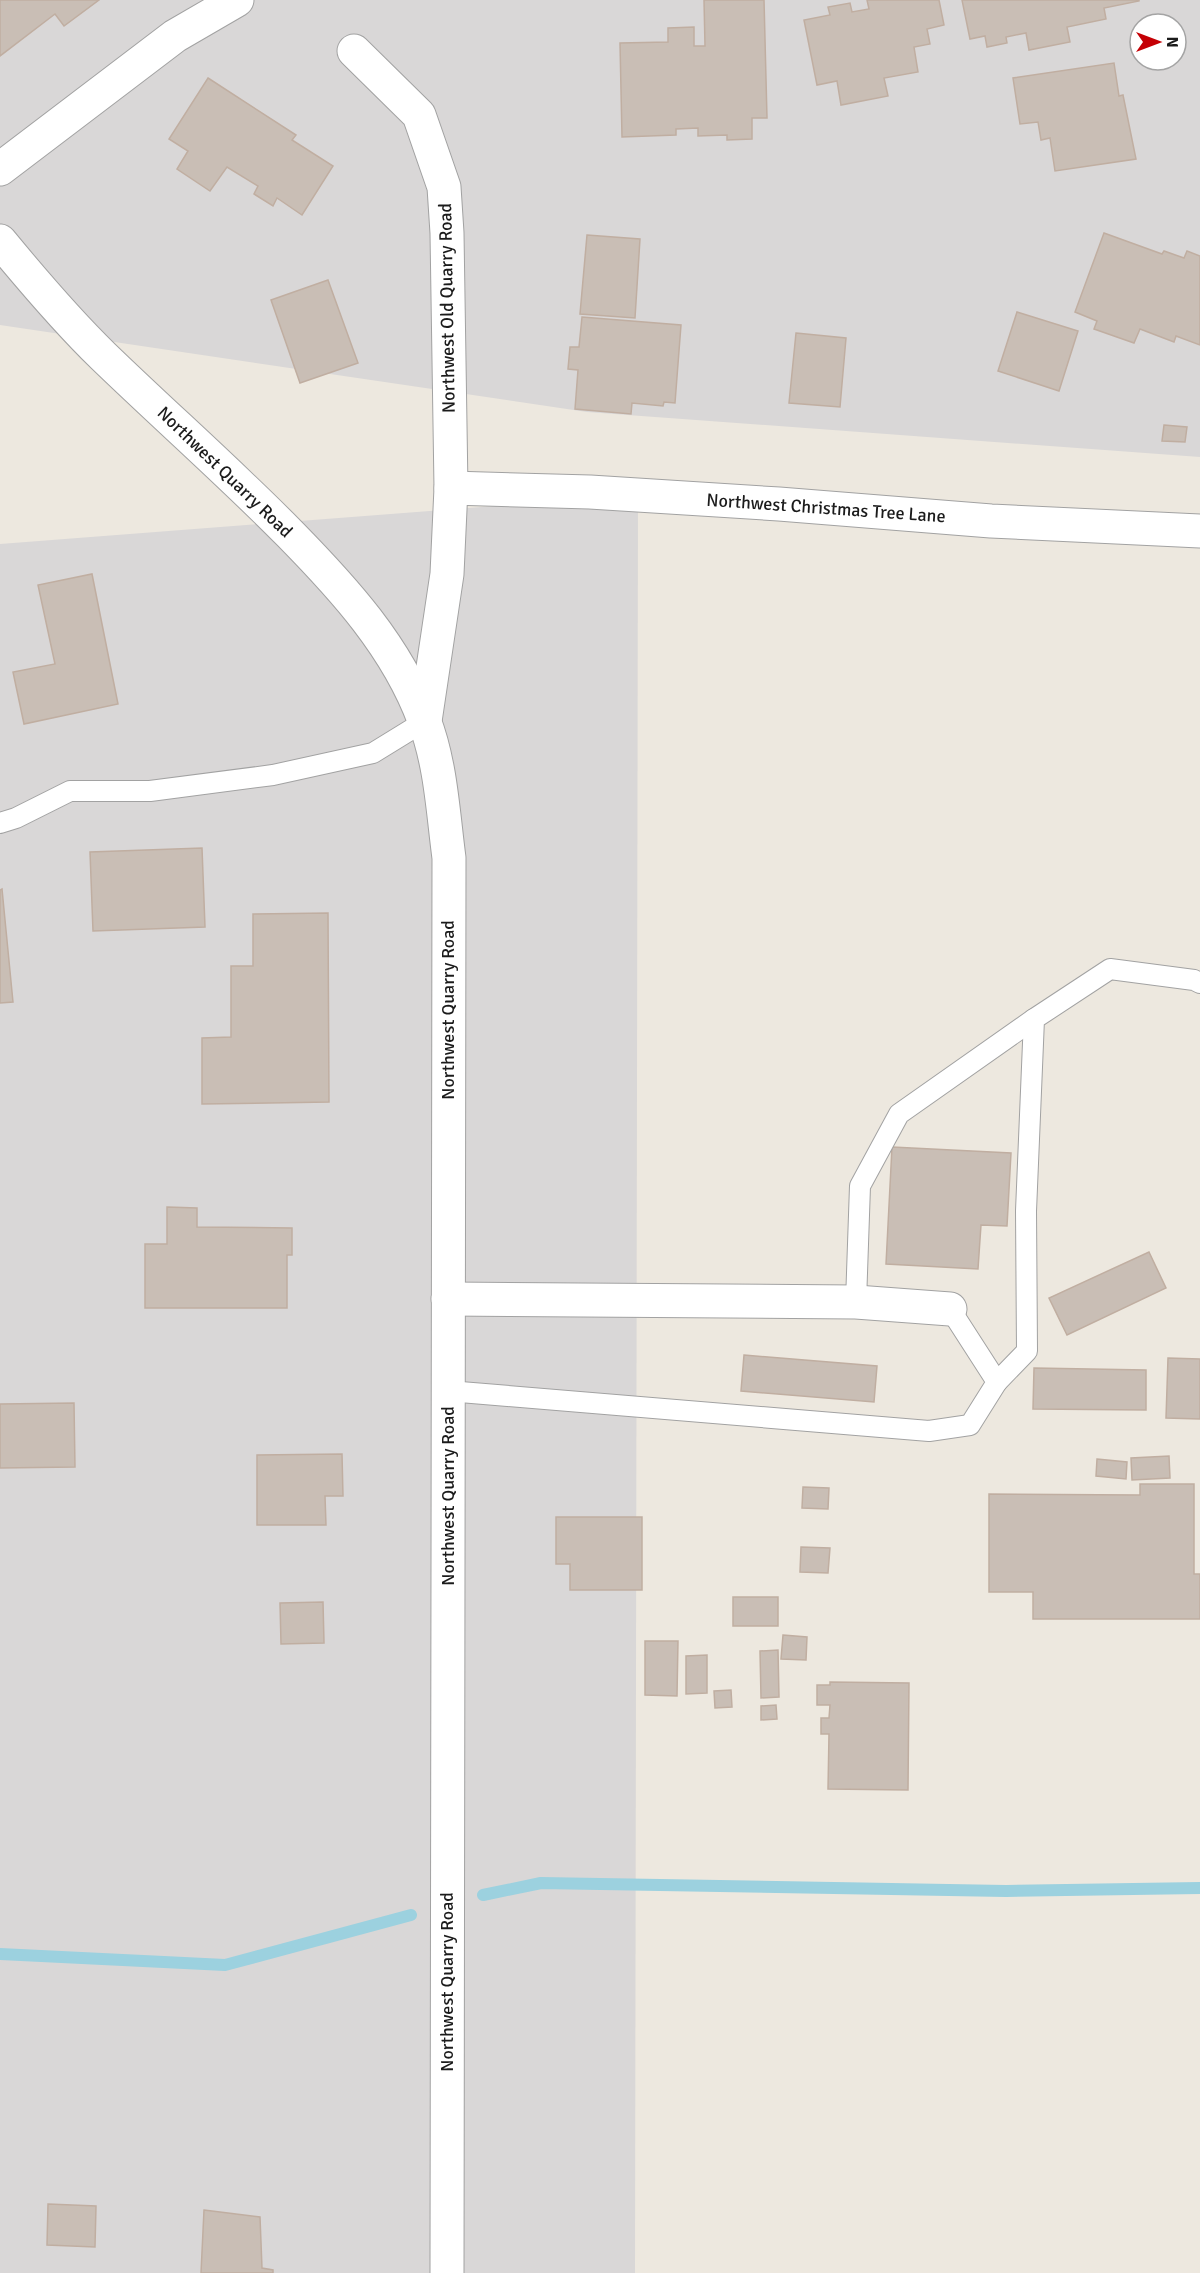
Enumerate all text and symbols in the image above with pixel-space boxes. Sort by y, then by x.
north arrow [1128,12,1188,72]
text: N [1162,36,1182,48]
street label: Northwest Old Quarry Road [434,203,460,413]
street label: Northwest Quarry Road [153,402,297,542]
street label: Northwest Christmas Tree Lane [706,489,946,527]
street label: Northwest Quarry Road [437,920,459,1100]
street label: Northwest Quarry Road [437,1406,459,1586]
street label: Northwest Quarry Road [436,1892,458,2072]

